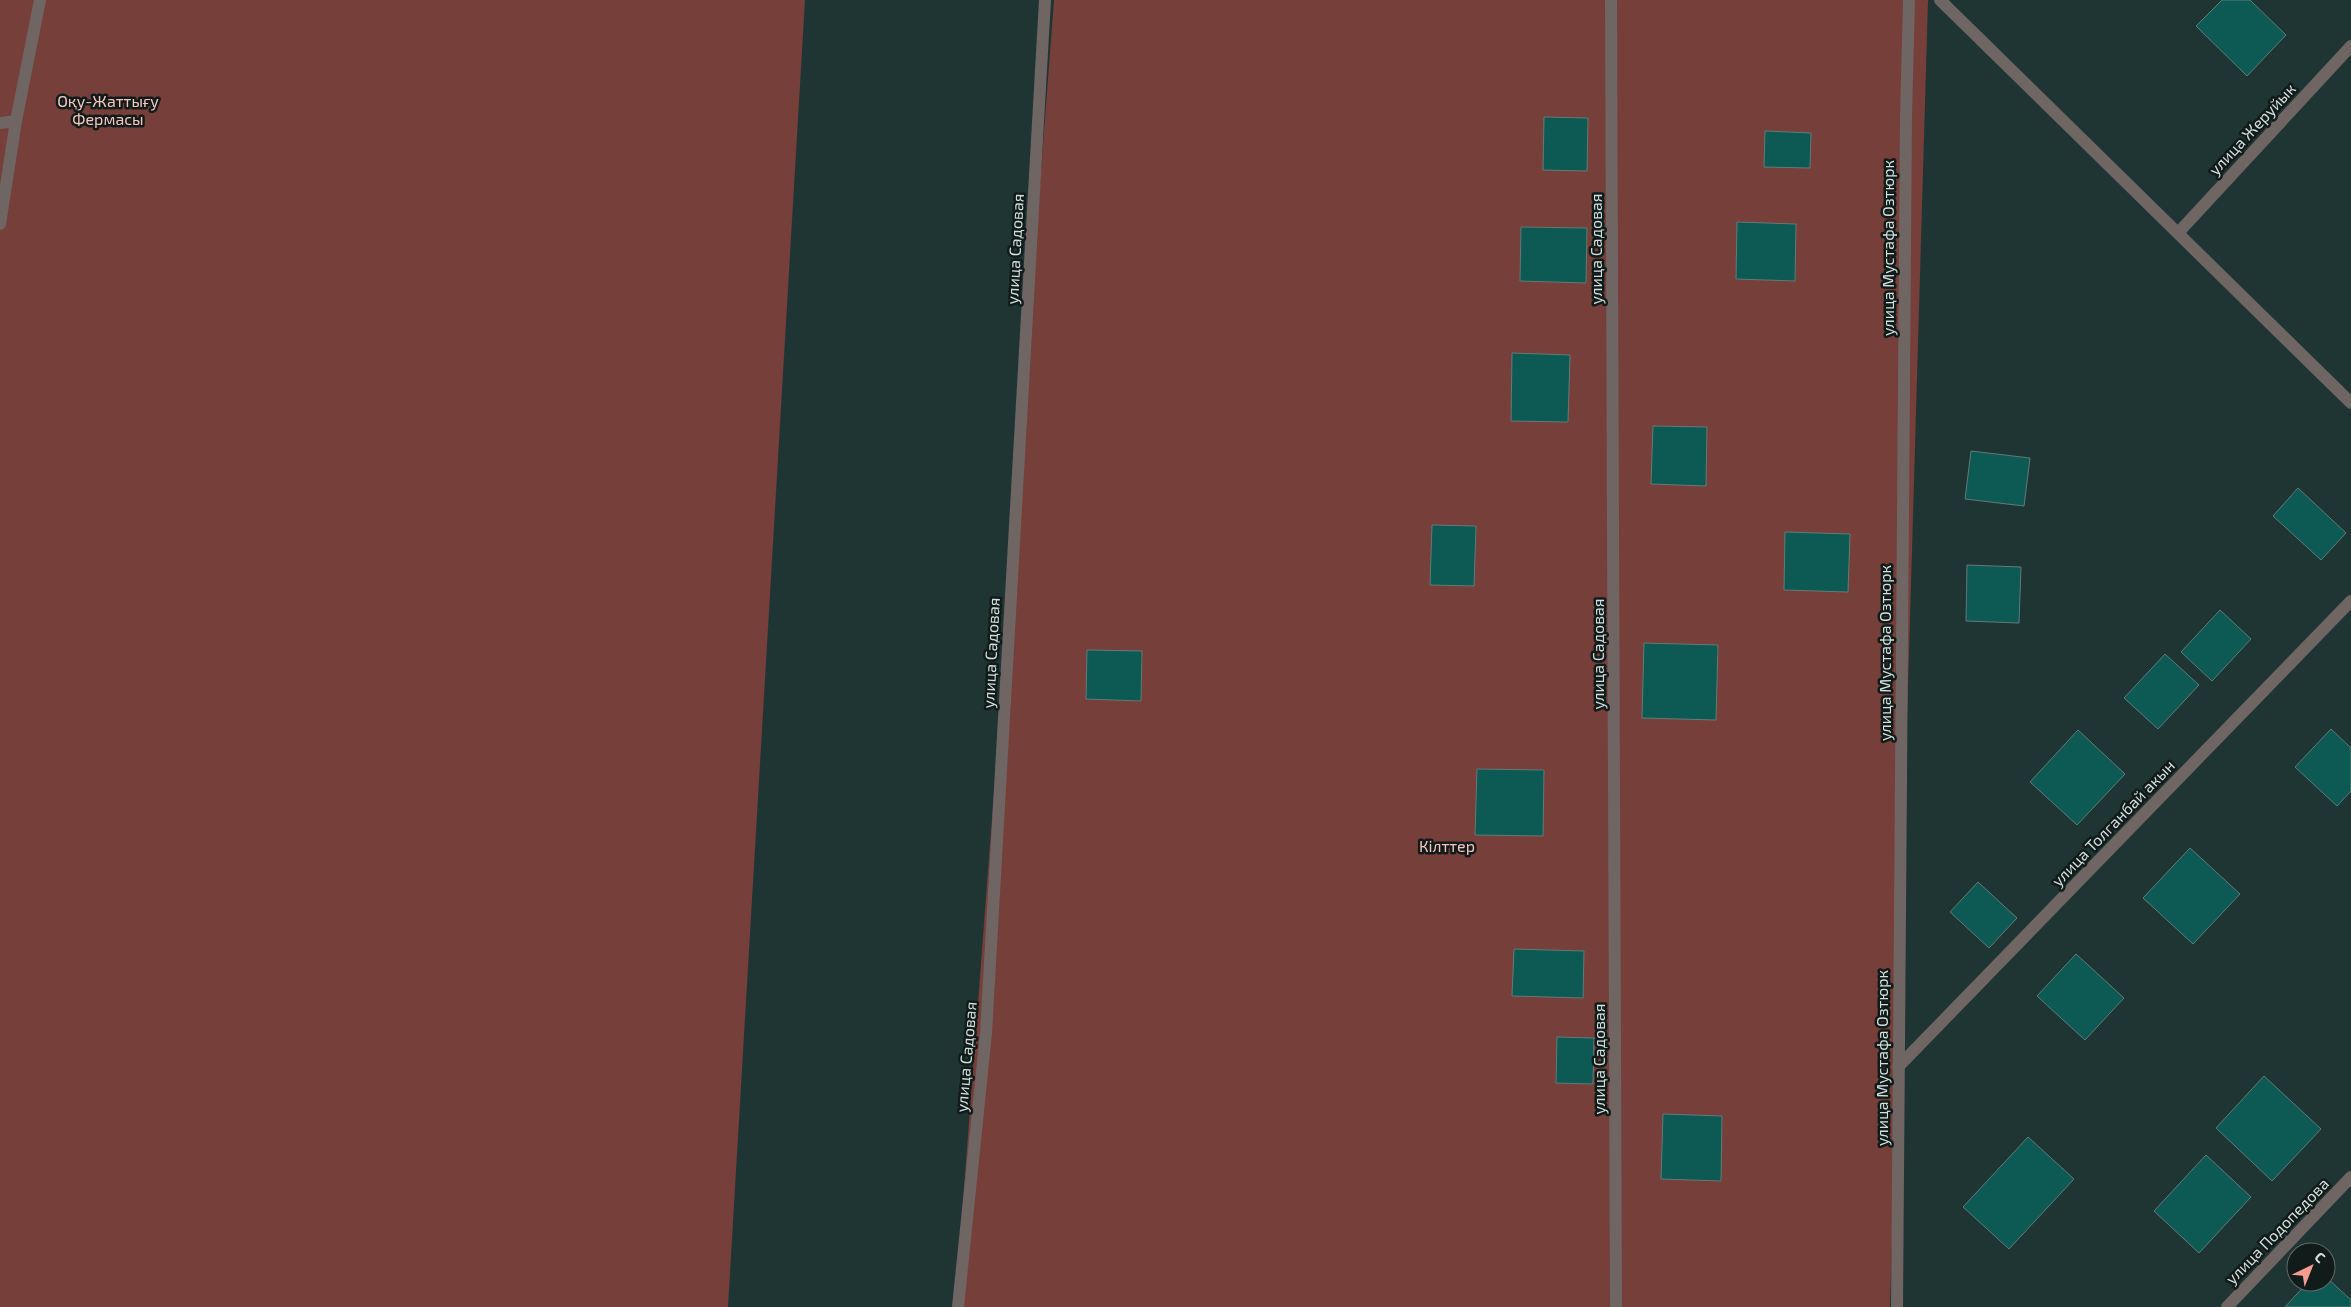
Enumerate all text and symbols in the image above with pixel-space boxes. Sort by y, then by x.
street label: улица Жеруйык [2204,79,2300,179]
park label: Оқу-Жаттығу Фермасы [57,91,159,128]
street label: улица Мустафа Озтюрк [1878,159,1898,336]
street label: улица Садовая [1002,193,1028,305]
street label: улица Садовая [1586,193,1606,305]
street label: улица Мустафа Озтюрк [1875,564,1895,741]
street label: улица Садовая [978,597,1004,709]
street label: улица Садовая [1588,598,1608,710]
street label: улица Толганбай акын [2047,755,2179,891]
park label: Кілттер [1419,836,1475,855]
street label: улица Мустафа Озтюрк [1872,969,1892,1146]
street label: улица Садовая [951,1001,981,1113]
street label: улица Садовая [1589,1003,1609,1115]
street label: улица Подопедова [2221,1174,2333,1288]
north arrow [2286,1242,2336,1292]
text: С [2311,1248,2329,1266]

